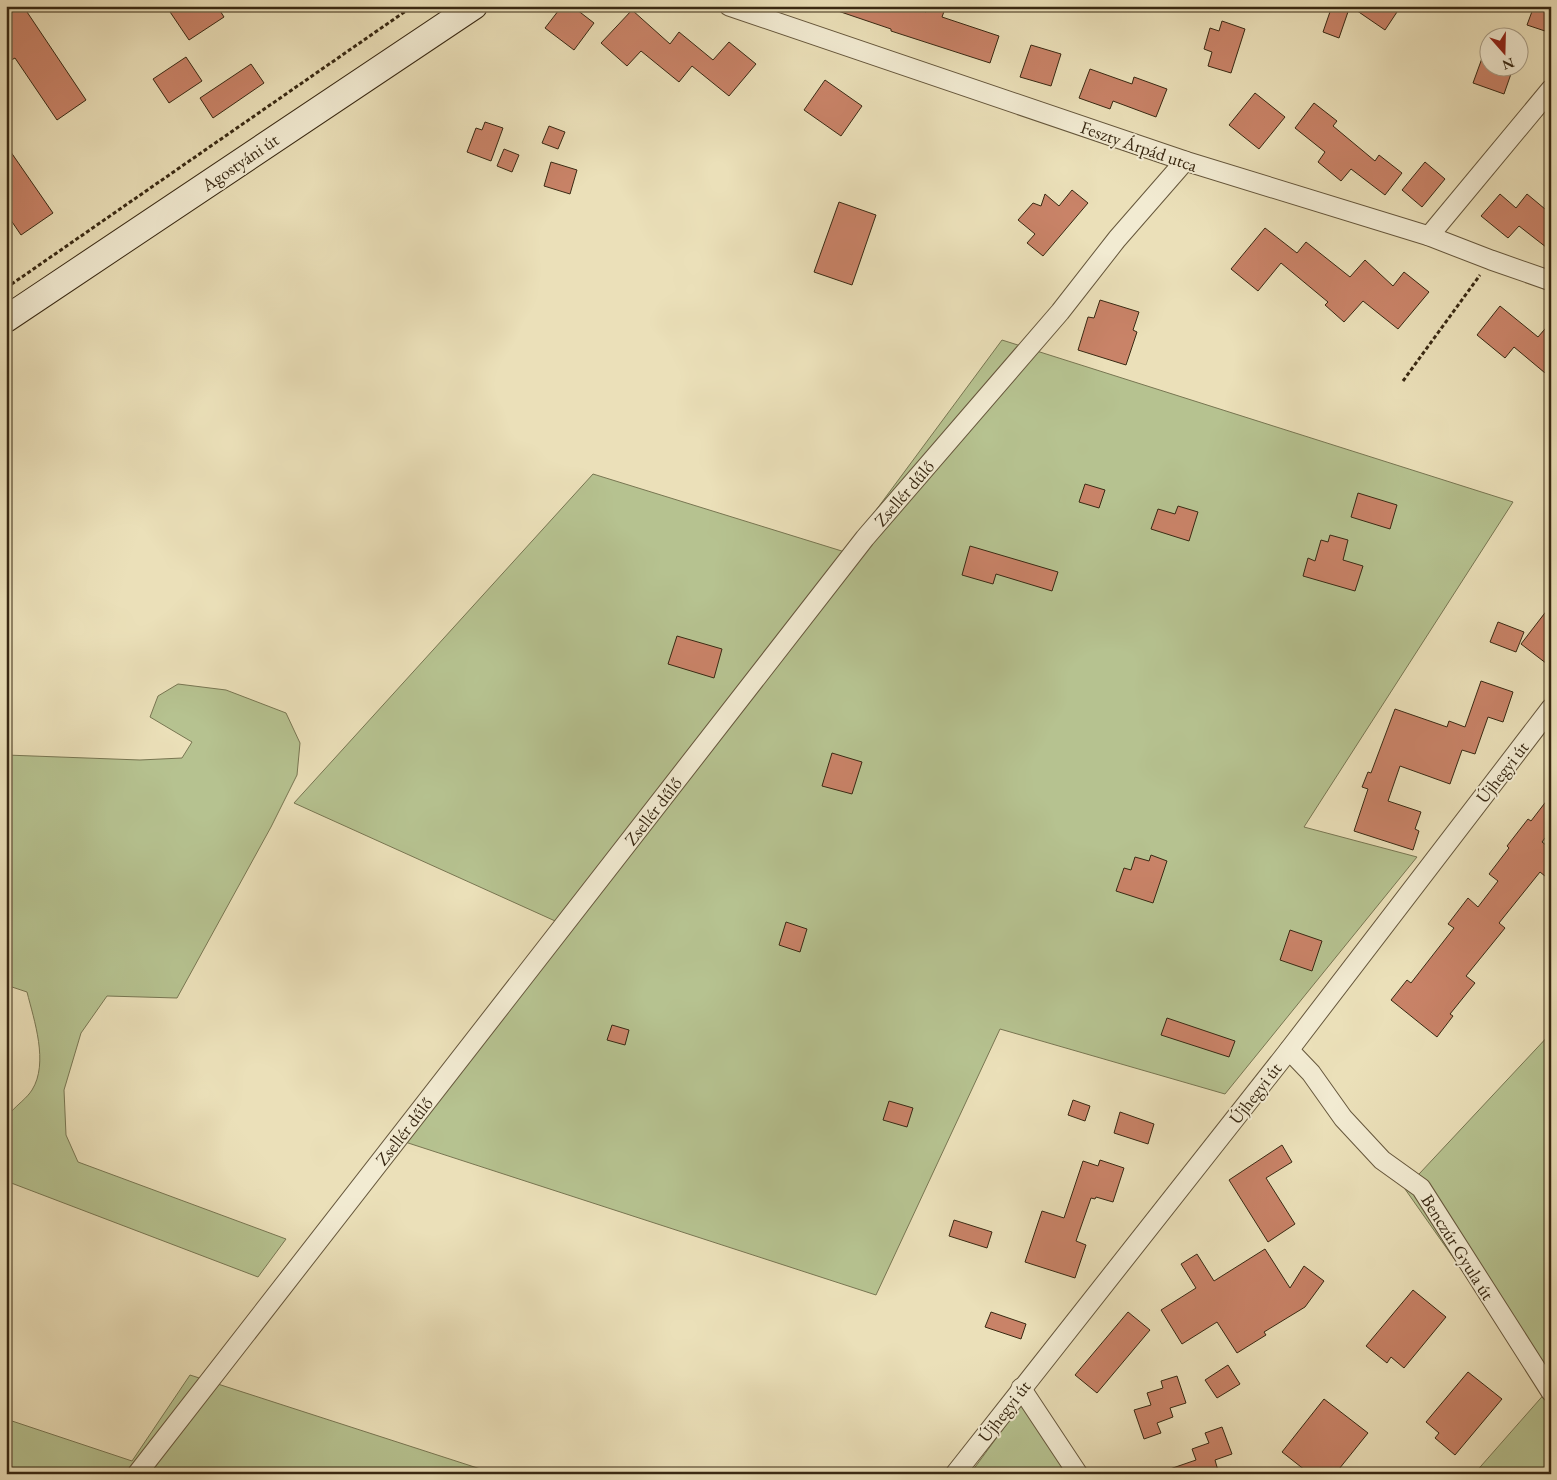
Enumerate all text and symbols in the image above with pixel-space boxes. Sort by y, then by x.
north arrow [1480,28,1530,78]
text: N [1499,54,1517,75]
street label: Feszty Árpád utca [1078,115,1201,177]
street label: Agostyáni út [196,128,283,197]
street label: Zsellér dűlő [869,455,939,531]
street label: Újhegyi út [1471,736,1534,808]
street label: Zsellér dűlő [619,772,687,850]
street label: Újhegyi út [1224,1057,1287,1129]
street label: Zsellér dűlő [370,1092,438,1170]
street label: Benczúr Gyula út [1416,1190,1500,1305]
street label: Újhegyi út [973,1375,1036,1447]

